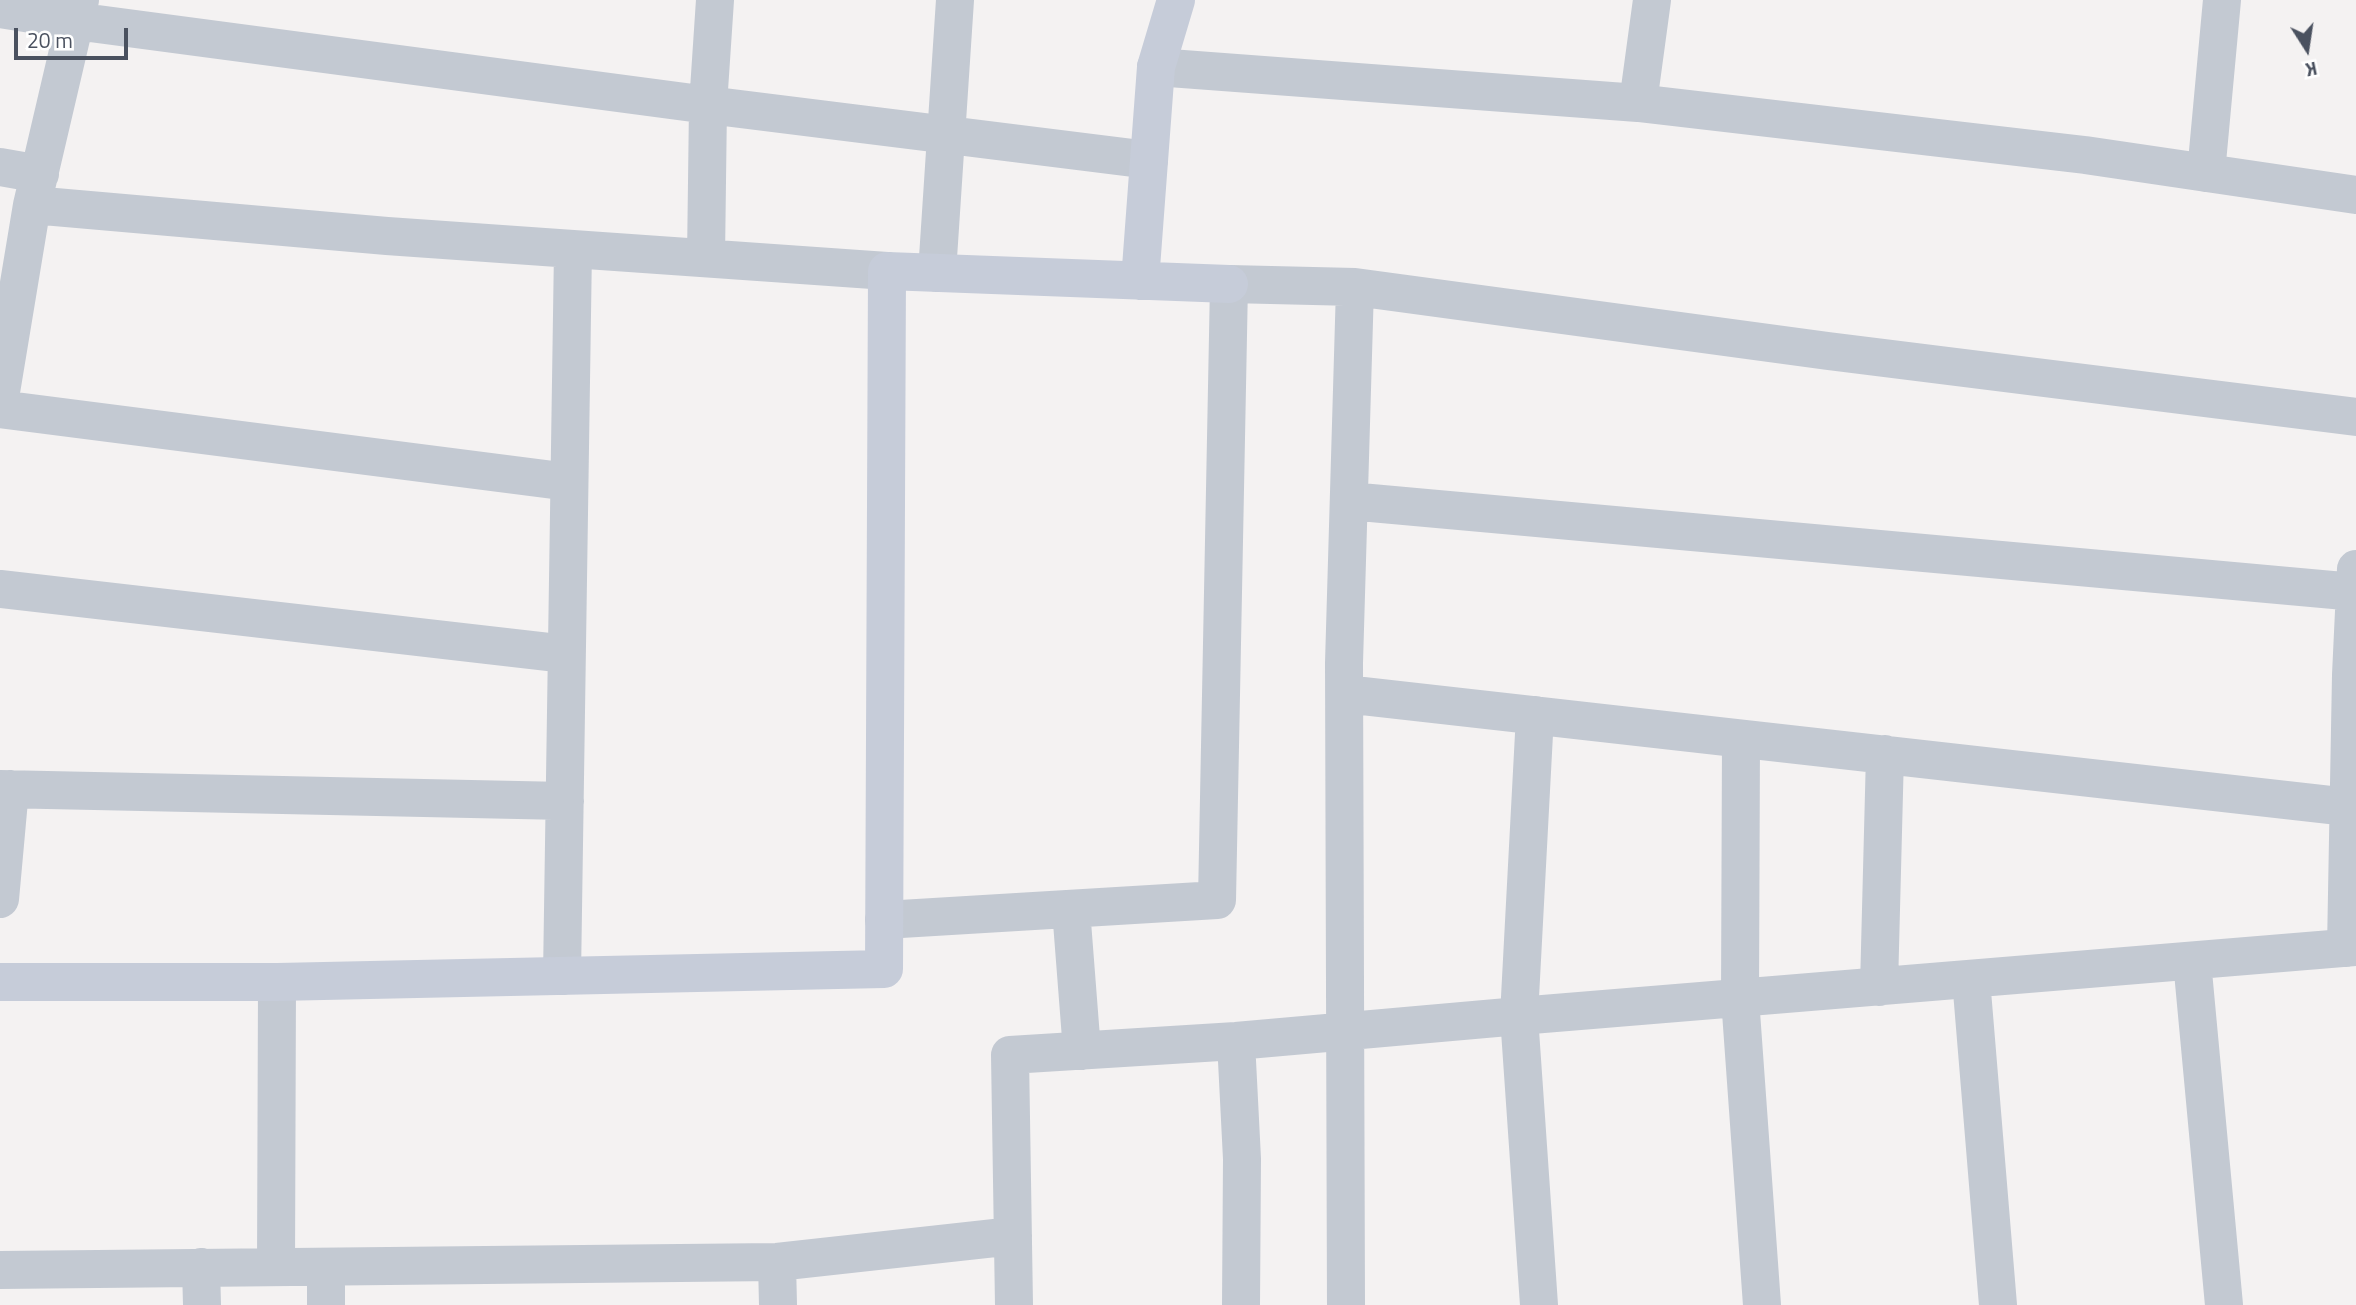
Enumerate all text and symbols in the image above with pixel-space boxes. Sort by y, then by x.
scale bar [18,14,131,58]
north arrow [2272,14,2342,84]
text: 20 m [27,24,73,56]
text: K [2303,55,2320,85]

